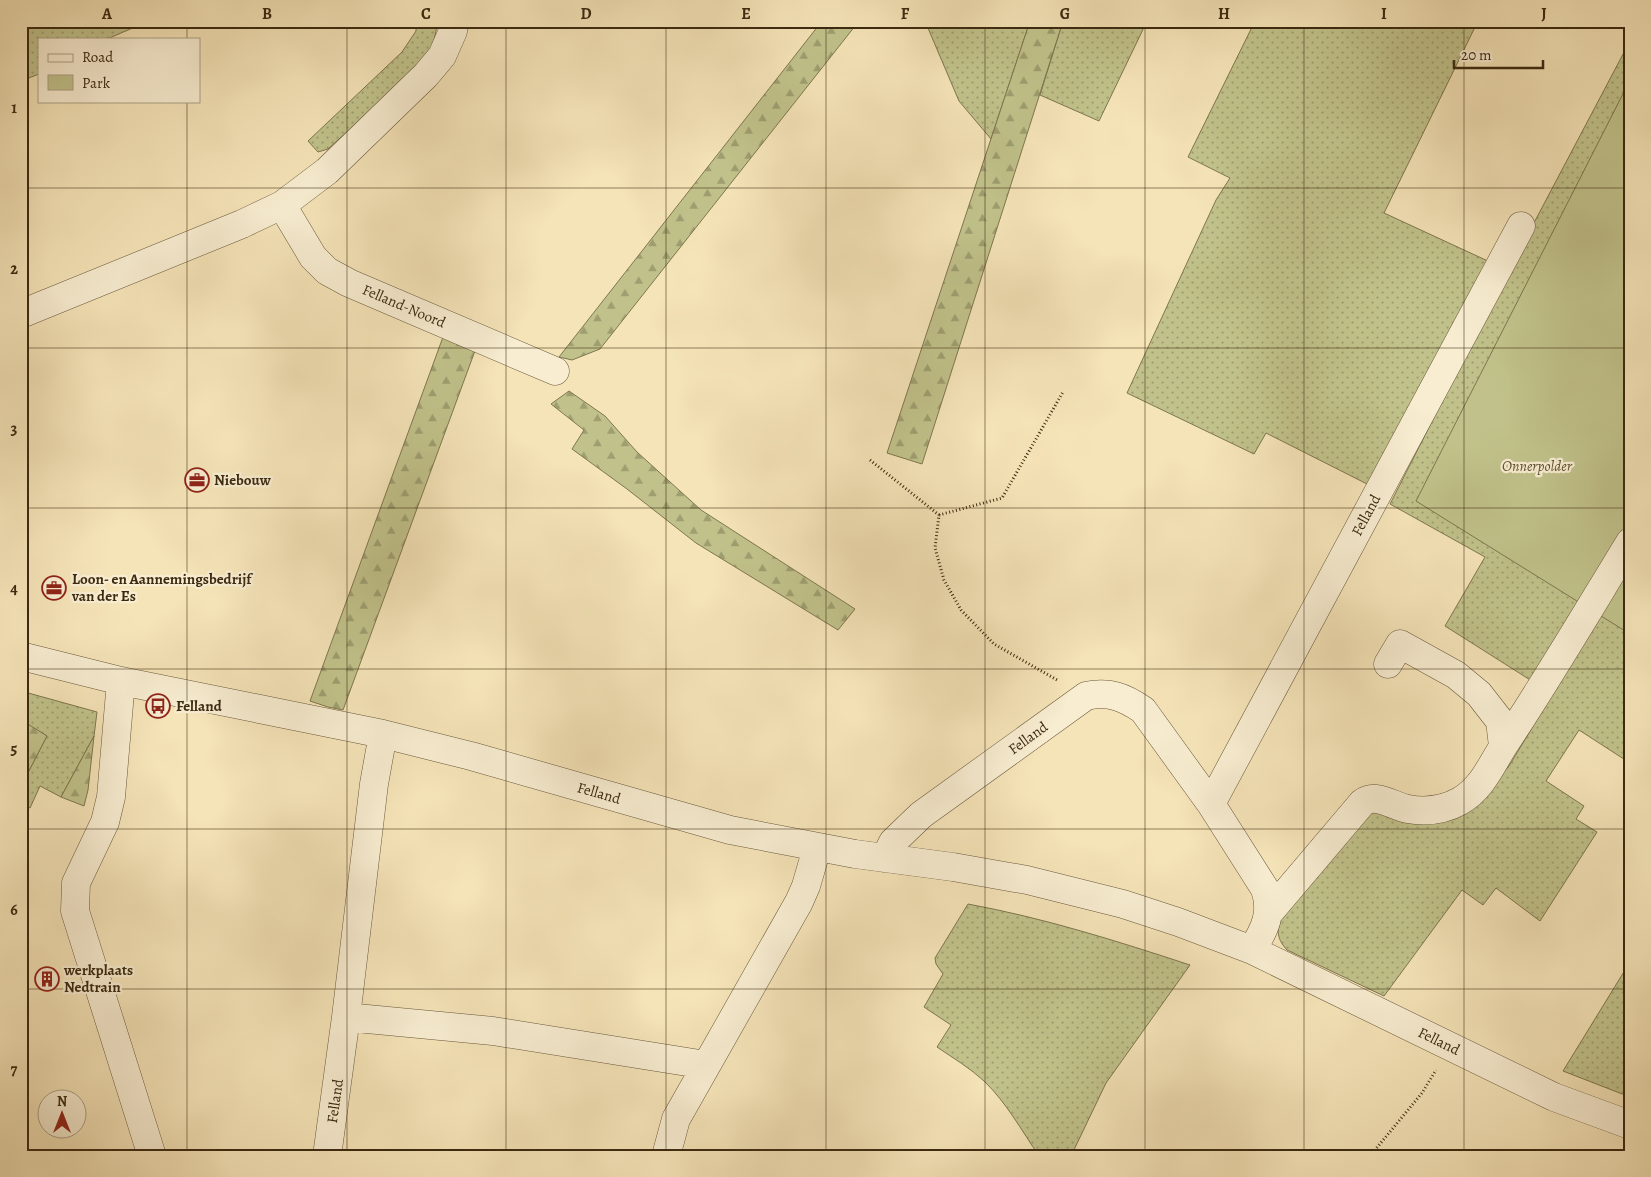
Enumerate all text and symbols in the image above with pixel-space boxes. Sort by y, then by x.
text: A [101,3,113,25]
text: B [262,3,272,25]
text: C [421,3,431,25]
text: D [580,3,592,25]
text: E [741,3,751,25]
text: F [901,3,910,25]
text: G [1060,3,1070,25]
text: H [1218,3,1230,25]
text: I [1381,3,1387,25]
text: J [1541,3,1547,25]
legend [38,38,200,102]
scale bar [1454,38,1542,70]
text: 20 m [1461,45,1492,65]
text: Road [82,47,114,67]
text: Park [82,73,111,93]
text: 1 [11,97,17,119]
text: 2 [10,258,18,280]
street label: Felland-Noord [359,279,450,333]
text: 3 [11,418,18,440]
park label: Onnerpolder [1502,456,1573,476]
office icon: Niebouw [184,467,210,493]
place label: Niebouw [214,470,272,490]
street label: Felland [1347,490,1386,539]
place label: Loon- en Aannemingsbedrijf van der Es [71,569,253,606]
office icon: Loon- en Aannemingsbedrijf van der Es [41,575,67,601]
text: 4 [10,578,18,600]
bus stop icon: Felland [145,693,171,719]
place label: Felland [176,696,223,716]
street label: Felland [1004,716,1053,759]
text: 5 [11,738,18,760]
street label: Felland [575,777,624,809]
text: 6 [10,899,18,921]
place label: werkplaats Nedtrain [63,960,133,997]
building icon: werkplaats Nedtrain [34,966,60,992]
street label: Felland [1415,1022,1464,1060]
text: 7 [11,1059,18,1081]
street label: Felland [322,1077,348,1124]
north arrow [38,1090,88,1140]
text: N [57,1092,67,1111]

